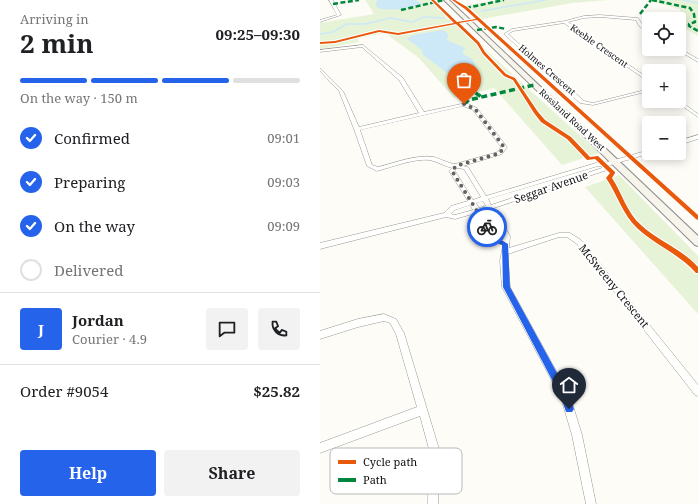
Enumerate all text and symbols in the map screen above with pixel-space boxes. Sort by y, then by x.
text: Arriving in [20,10,89,28]
map controls [642,12,686,160]
button: locate [642,12,686,56]
street label: Keeble Crescent [568,21,631,70]
text: 09:25–09:30 [216,24,300,44]
text: 2 min [20,25,94,61]
street label: Holmes Crescent [516,41,579,98]
pin [447,63,481,104]
button: + [642,64,686,108]
icon: bag [453,69,475,91]
street label: Rossland Road West [537,86,608,154]
text: On the way · 150 m [20,89,138,107]
button: − [642,116,686,160]
icon: check [20,127,42,149]
text: Confirmed [54,128,130,148]
text: 09:01 [267,129,300,147]
street label: Seggar Avenue [512,167,590,206]
icon: check [20,171,42,193]
text: Preparing [54,172,125,192]
text: 09:03 [267,173,300,191]
courier [467,207,507,247]
icon: check [20,215,42,237]
text: On the way [54,216,135,236]
icon: bike [476,216,498,238]
text: 09:09 [267,217,300,235]
street label: McSweeny Crescent [576,241,653,331]
text: Delivered [54,260,123,280]
button: chat [206,308,248,350]
button: phone [258,308,300,350]
text: Jordan [72,310,124,330]
text: J [38,319,44,339]
text: Courier · 4.9 [72,330,147,348]
pin [552,368,586,409]
icon: home [558,374,580,396]
text: Order #9054 [20,381,108,401]
text: $25.82 [253,381,300,401]
legend [330,448,462,494]
button: Help [20,450,156,496]
button: Share [164,450,300,496]
text: Cycle path [363,454,417,469]
text: Path [363,472,387,487]

